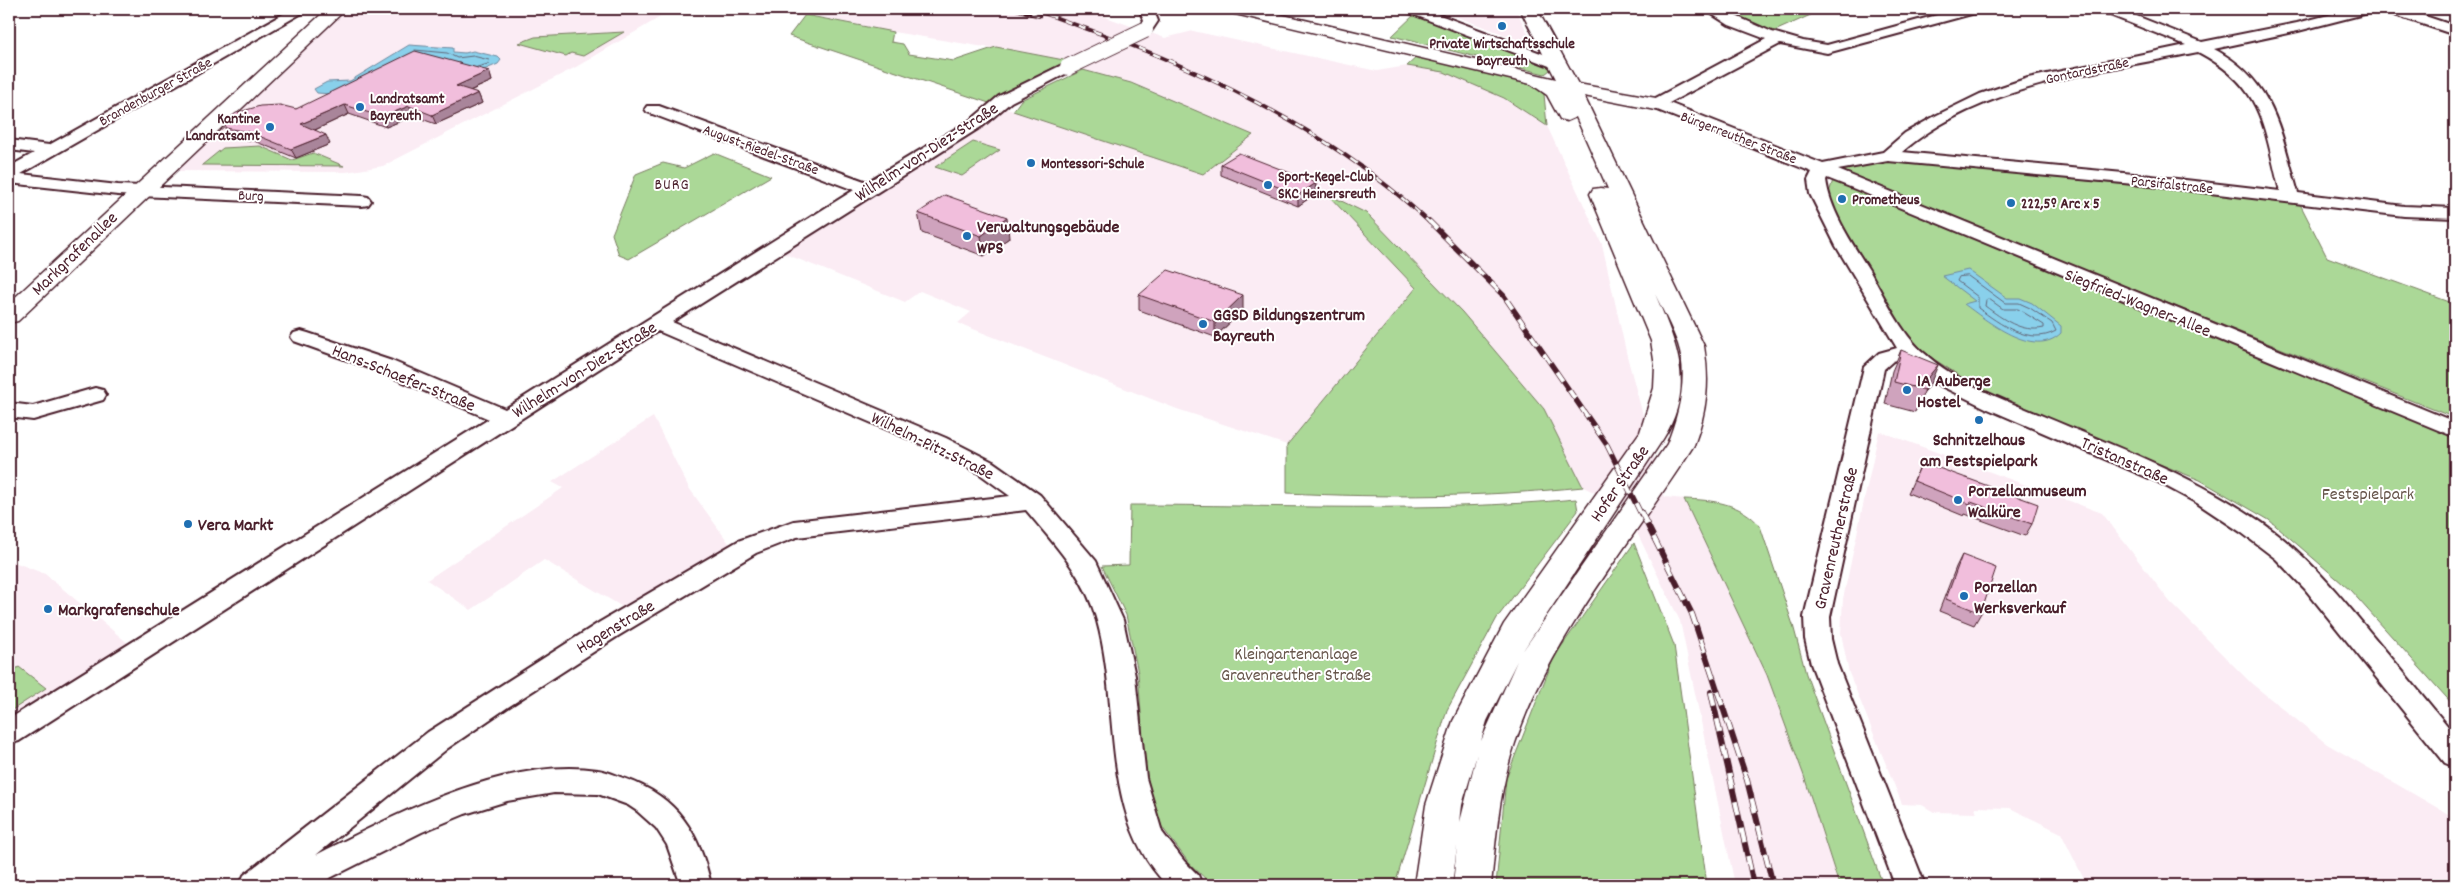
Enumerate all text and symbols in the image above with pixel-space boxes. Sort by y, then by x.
marker: Private Wirtschaftsschule Bayreuth [1496,20,1508,32]
place label: Private Wirtschaftsschule Bayreuth [1429,34,1575,73]
street label: Brandenburger Straße [95,52,217,133]
street label: Gontardstraße [2044,52,2131,92]
place label: Landratsamt Bayreuth [370,89,445,128]
street label: Wilhelm-von-Diez-Straße [851,97,1004,209]
marker: Landratsamt Bayreuth [354,101,366,113]
street label: Bürgerreuther Straße [1677,107,1800,171]
place label: Kantine Landratsamt [186,109,260,148]
street label: August-Riedel-Straße [699,120,822,182]
marker: Kantine Landratsamt [264,121,276,133]
place label: Montessori-Schule [1041,154,1145,176]
marker: Montessori-Schule [1025,157,1037,169]
place label: Sport-Kegel-Club SKC Heinersreuth [1278,167,1376,206]
street label: Parsifalstraße [2130,171,2214,201]
district label: BURG [654,174,690,197]
marker: Sport-Kegel-Club SKC Heinersreuth [1262,179,1274,191]
street label: Burg [238,186,264,208]
place label: Prometheus [1852,190,1920,212]
marker: Prometheus [1836,193,1848,205]
place label: 222,5º Arc x 5 [2021,194,2100,216]
marker: 222,5º Arc x 5 [2005,197,2017,209]
street label: Markgrafenallee [27,207,125,303]
place label: Verwaltungsgebäude WPS [977,216,1120,262]
marker: Verwaltungsgebäude WPS [961,230,973,242]
street label: Siegfried-Wagner-Allee [2060,264,2214,345]
place label: GGSD Bildungszentrum Bayreuth [1213,304,1365,350]
street label: Wilhelm-von-Diez-Straße [508,316,663,426]
marker: GGSD Bildungszentrum Bayreuth [1197,318,1209,330]
street label: Hans-Schaefer-Straße [328,339,479,420]
place label: 1A Auberge Hostel [1917,370,1991,416]
marker: 1A Auberge Hostel [1901,384,1913,396]
street label: Wilhelm-Pitz-Straße [866,407,998,488]
marker: Schnitzelhaus am Festspielpark [1973,414,1985,426]
place label: Schnitzelhaus am Festspielpark [1920,429,2038,475]
street label: Tristanstraße [2076,432,2172,493]
street label: Hofer Straße [1585,441,1657,528]
street label: Gravenreutherstraße [1809,465,1866,612]
place label: Porzellanmuseum Walküre [1968,480,2087,526]
park label: Festspielpark [2322,483,2414,508]
marker: Porzellanmuseum Walküre [1952,494,1964,506]
place label: Vera Markt [198,514,274,539]
marker: Vera Markt [182,518,194,530]
place label: Porzellan Werksverkauf [1974,576,2068,622]
marker: Porzellan Werksverkauf [1958,590,1970,602]
street label: Hagenstraße [572,595,660,661]
place label: Markgrafenschule [58,599,180,624]
marker: Markgrafenschule [42,603,54,615]
park label: Kleingartenanlage Gravenreuther Straße [1221,643,1371,689]

